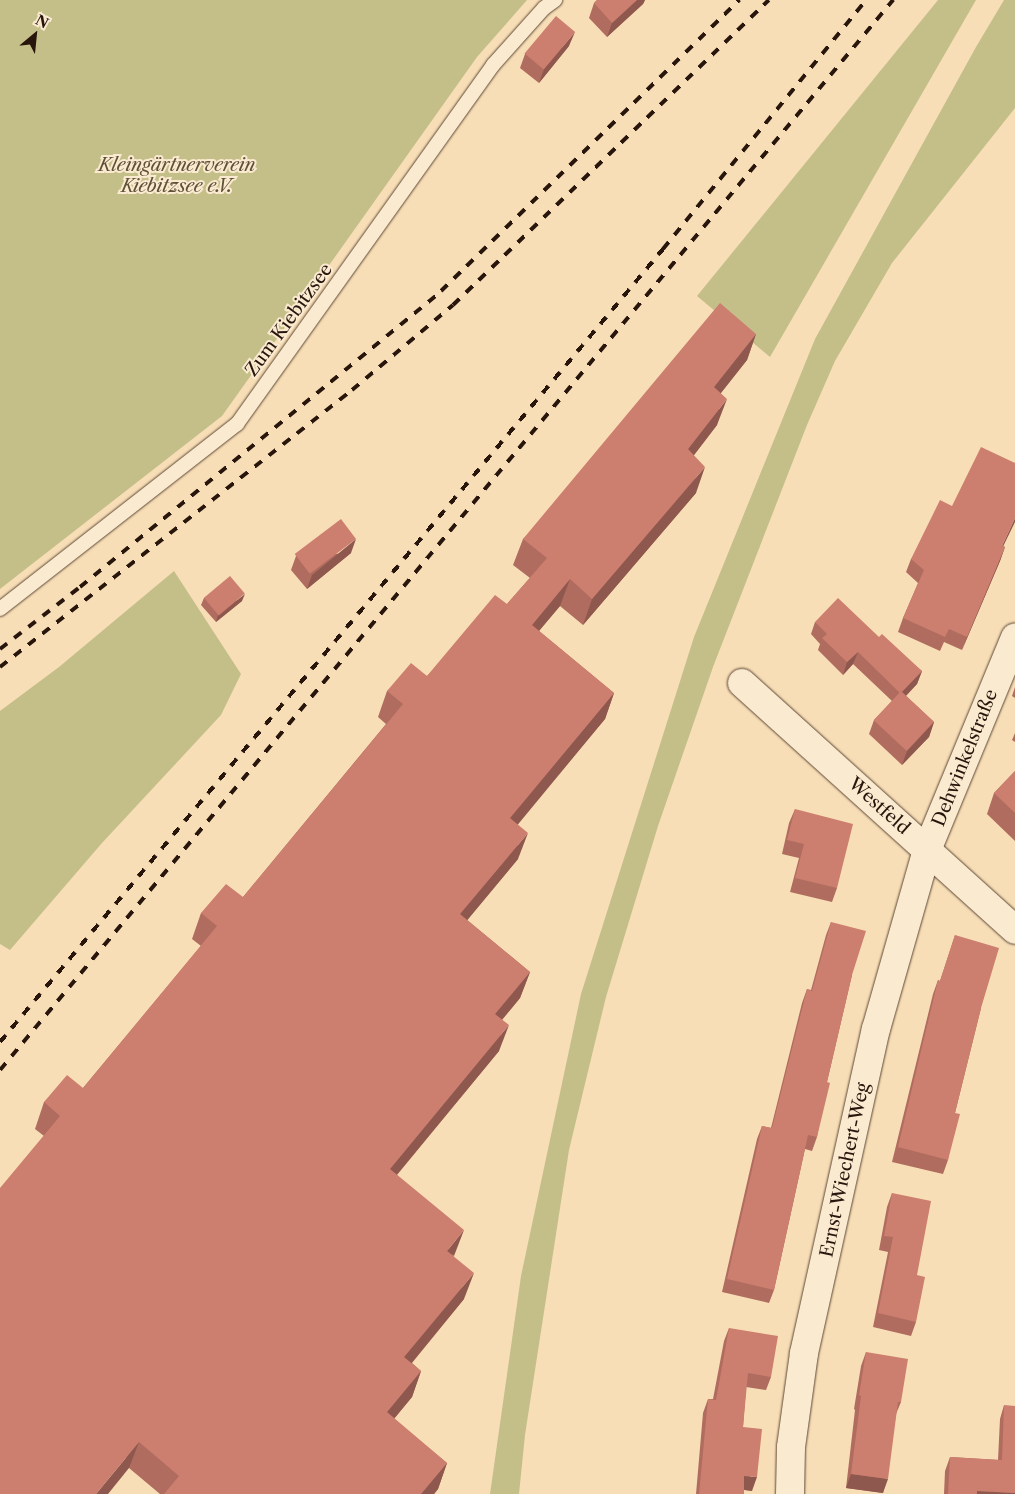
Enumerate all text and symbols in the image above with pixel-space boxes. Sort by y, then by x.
north arrow [10,10,60,60]
text: N [32,11,52,33]
park label: Kleingärtnerverein Kiebitzsee e.V. [99,155,255,198]
street label: Zum Kiebitzsee [241,259,337,381]
street label: Dehwinkelstraße [928,686,1002,830]
street label: Westfeld [844,773,914,839]
street label: Ernst-Wiechert-Weg [816,1081,874,1259]

